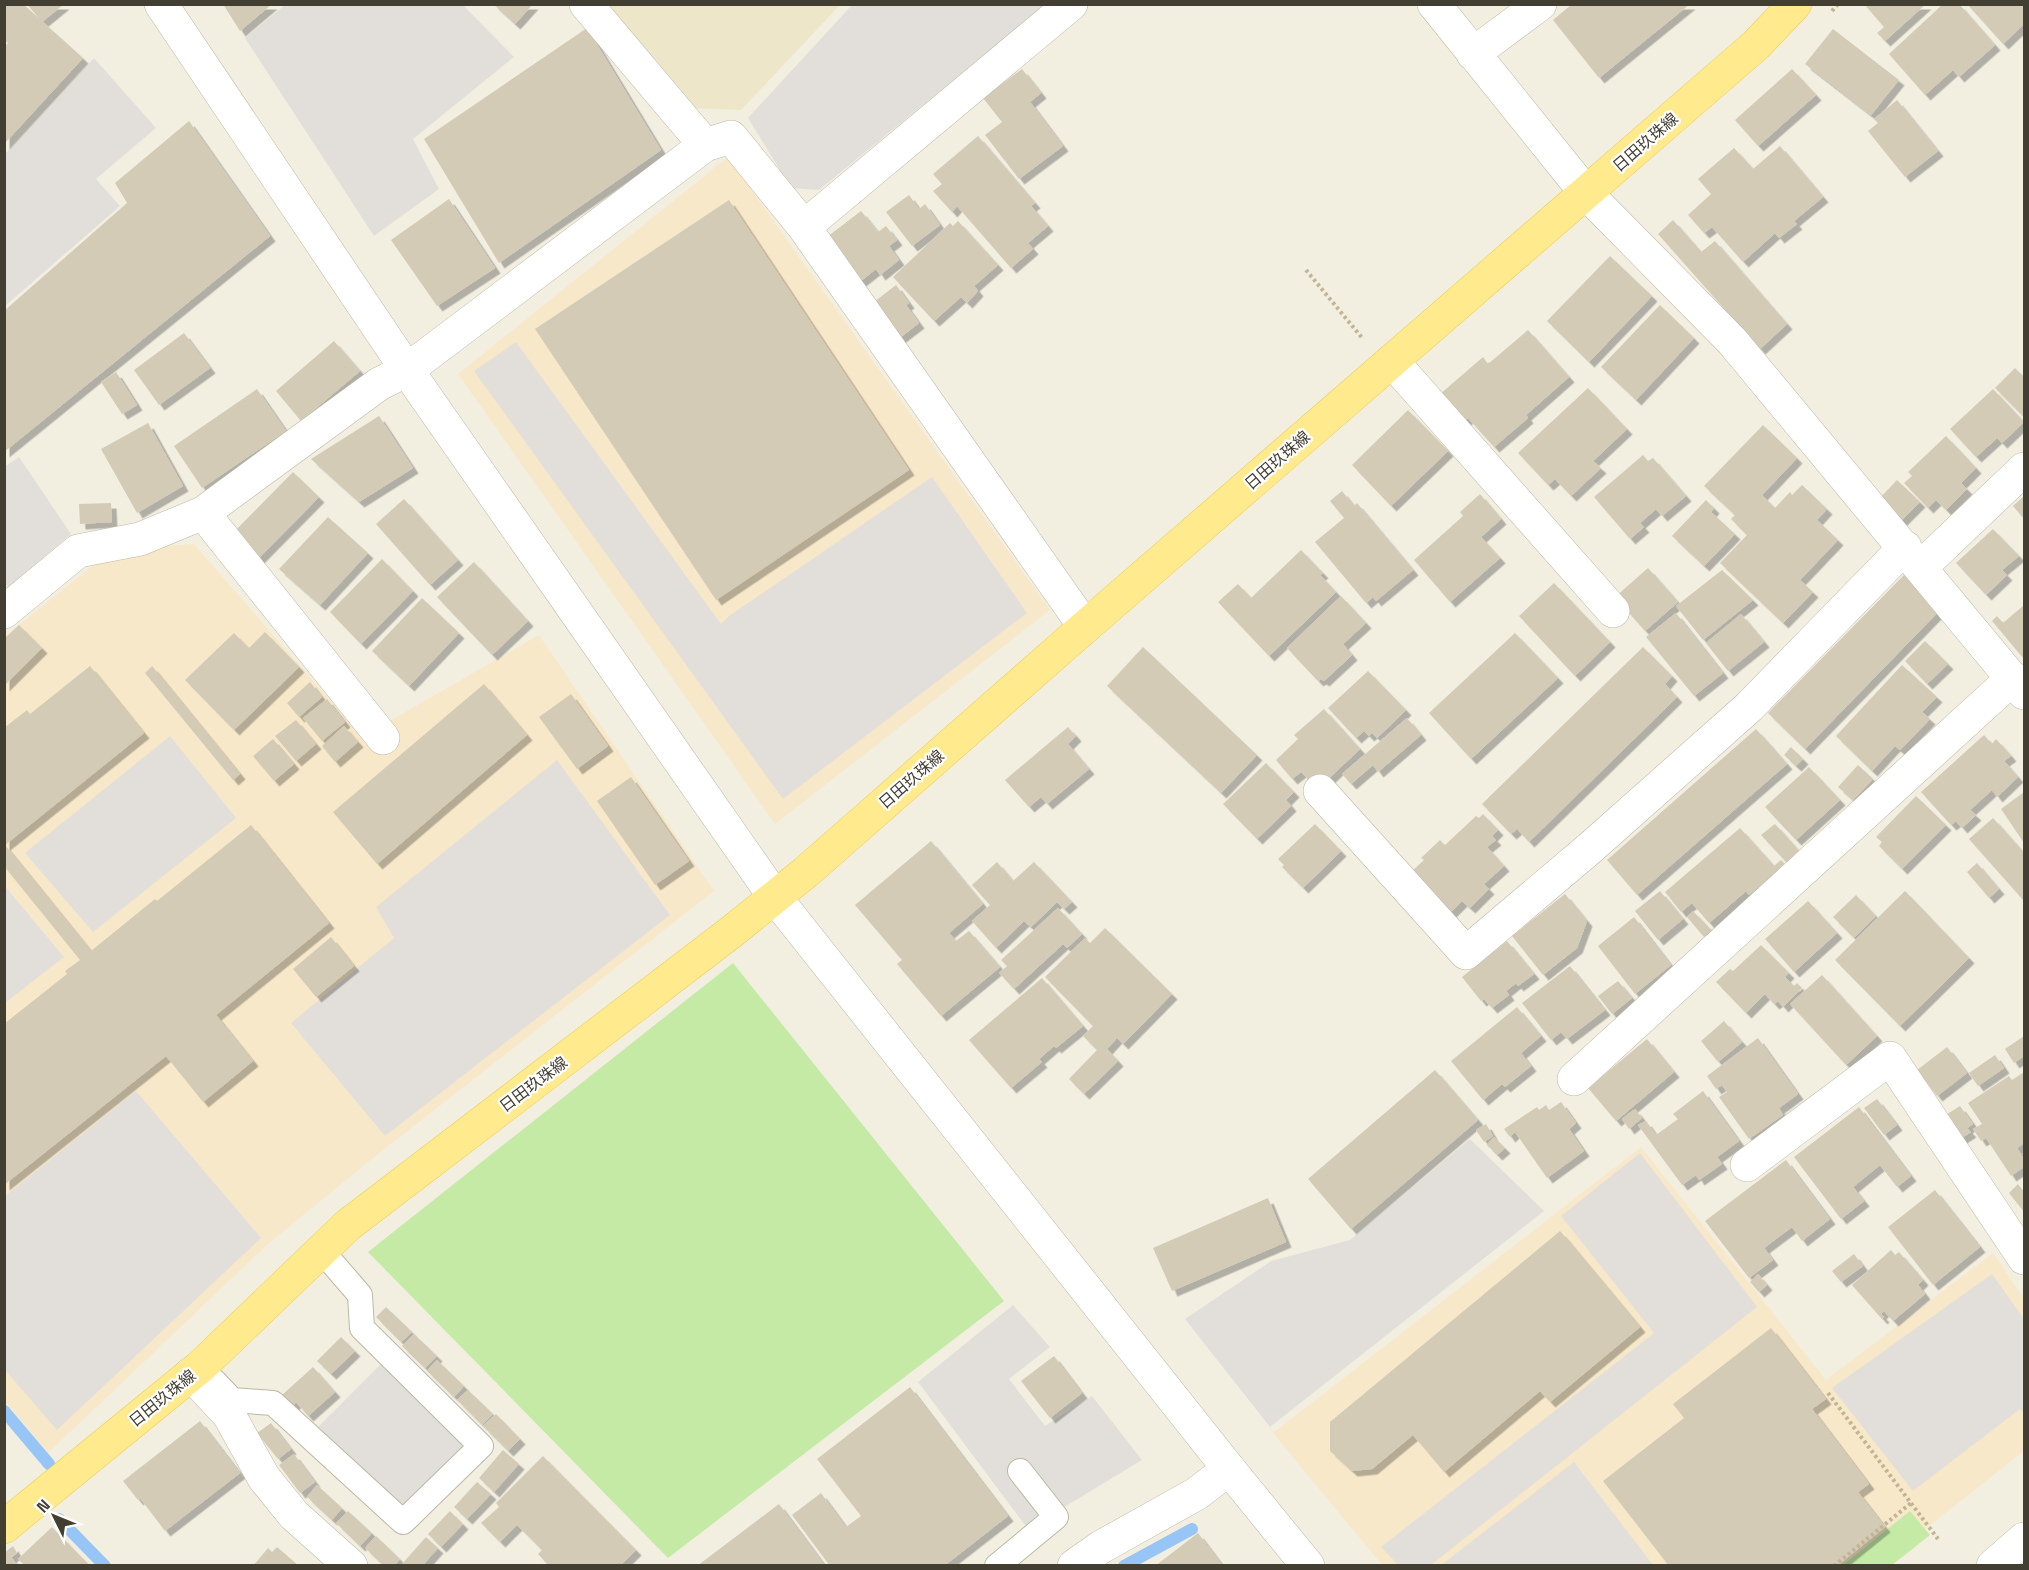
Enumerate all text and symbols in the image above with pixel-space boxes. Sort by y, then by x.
street label: 日田玖珠線 [1608,108,1682,177]
street label: 日田玖珠線 [1240,426,1314,495]
street label: 日田玖珠線 [874,745,948,814]
street label: 日田玖珠線 [495,1052,572,1117]
street label: 日田玖珠線 [125,1365,200,1432]
north arrow [24,1486,84,1546]
text: N [32,1495,55,1517]

